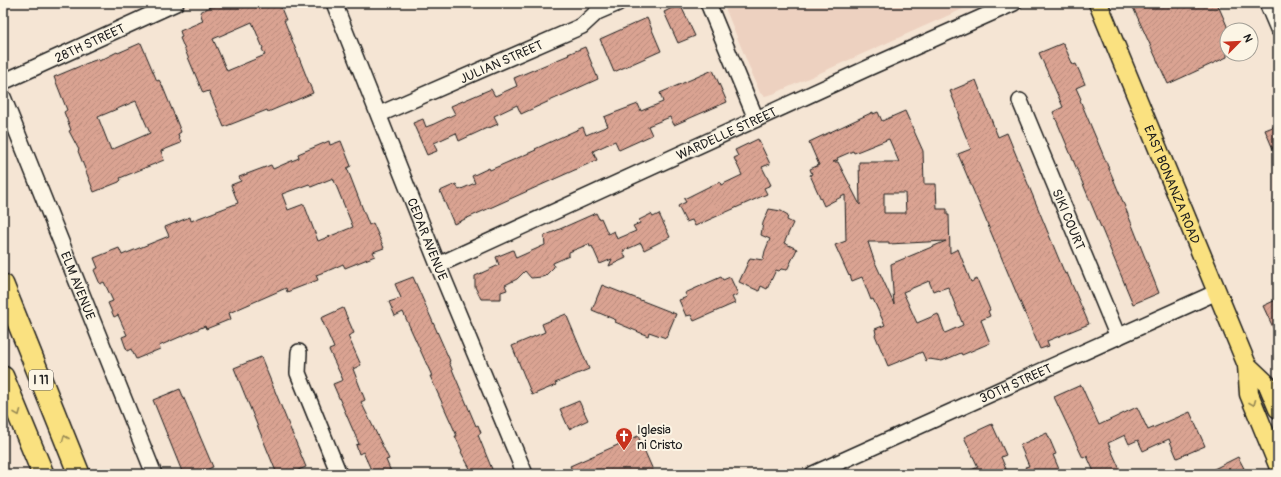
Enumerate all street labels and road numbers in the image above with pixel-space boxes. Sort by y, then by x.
street label: 28TH STREET [52,21,127,66]
street label: JULIAN STREET [457,37,545,87]
street label: WARDELLE STREET [674,104,779,164]
street label: EAST BONANZA ROAD [1140,123,1203,246]
street label: SIKI COURT [1048,187,1088,253]
street label: CEDAR AVENUE [403,196,451,283]
street label: ELM AVENUE [57,249,98,322]
street label: 30TH STREET [977,361,1054,407]
road number: I 11 [29,370,53,390]

